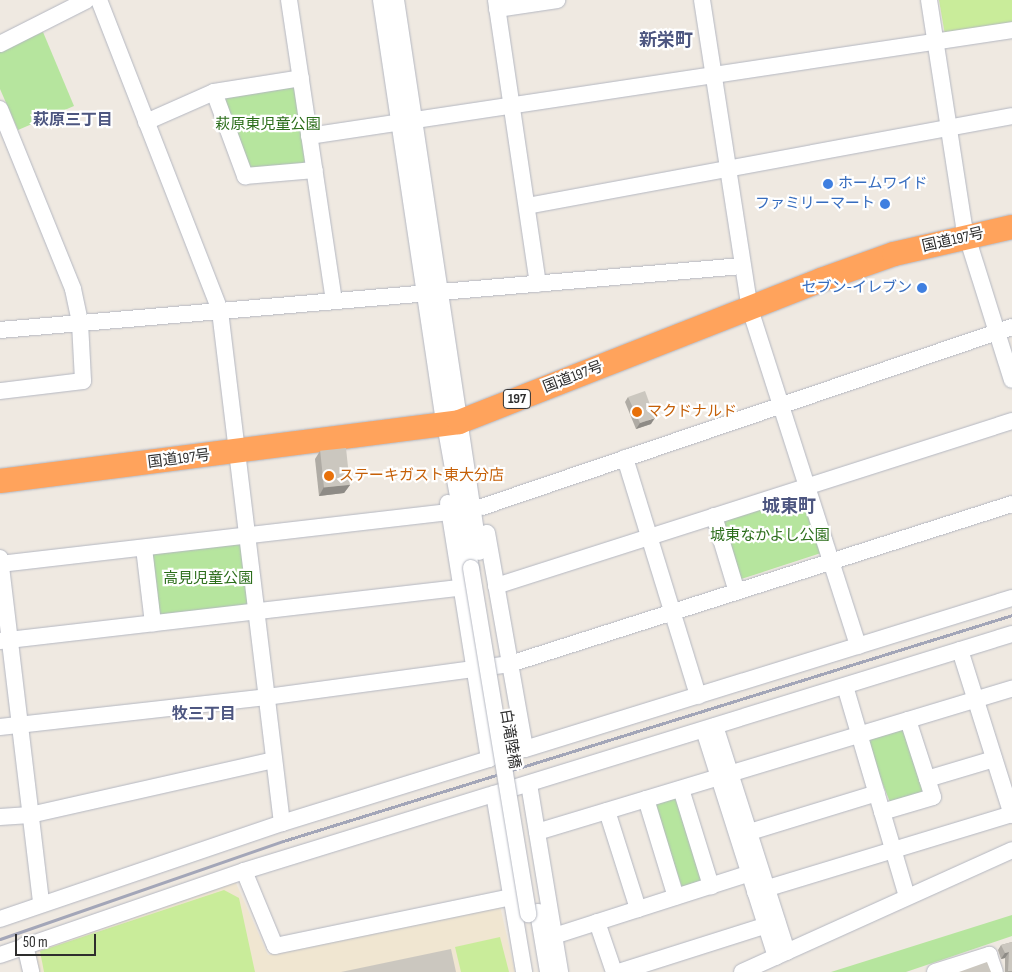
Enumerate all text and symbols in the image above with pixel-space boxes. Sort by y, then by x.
district label: 新栄町 [639,30,693,52]
district label: 萩原三丁目 [33,111,113,131]
park label: 萩原東児童公園 [216,116,320,134]
place label: ホームワイド [838,175,928,193]
marker: ホームワイド [822,178,834,190]
place label: ファミリーマート [755,195,875,213]
marker: ファミリーマート [879,198,891,210]
street label: 国道197号 [920,224,986,256]
place label: セブン-イレブン [801,279,912,297]
marker: セブン-イレブン [916,282,928,294]
street label: 国道197号 [540,357,606,397]
road number: 197 [502,388,532,410]
place label: マクドナルド [647,403,737,421]
marker: マクドナルド [631,406,643,418]
street label: 国道197号 [147,446,211,472]
place label: ステーキガスト東大分店 [339,467,504,485]
marker: ステーキガスト東大分店 [323,470,335,482]
district label: 城東町 [762,496,816,518]
park label: 城東なかよし公園 [710,527,830,545]
park label: 高見児童公園 [163,570,253,588]
district label: 牧三丁目 [172,705,236,725]
street label: 白滝陸橋 [496,708,524,770]
scale bar [18,924,99,956]
text: 50 m [23,933,48,952]

